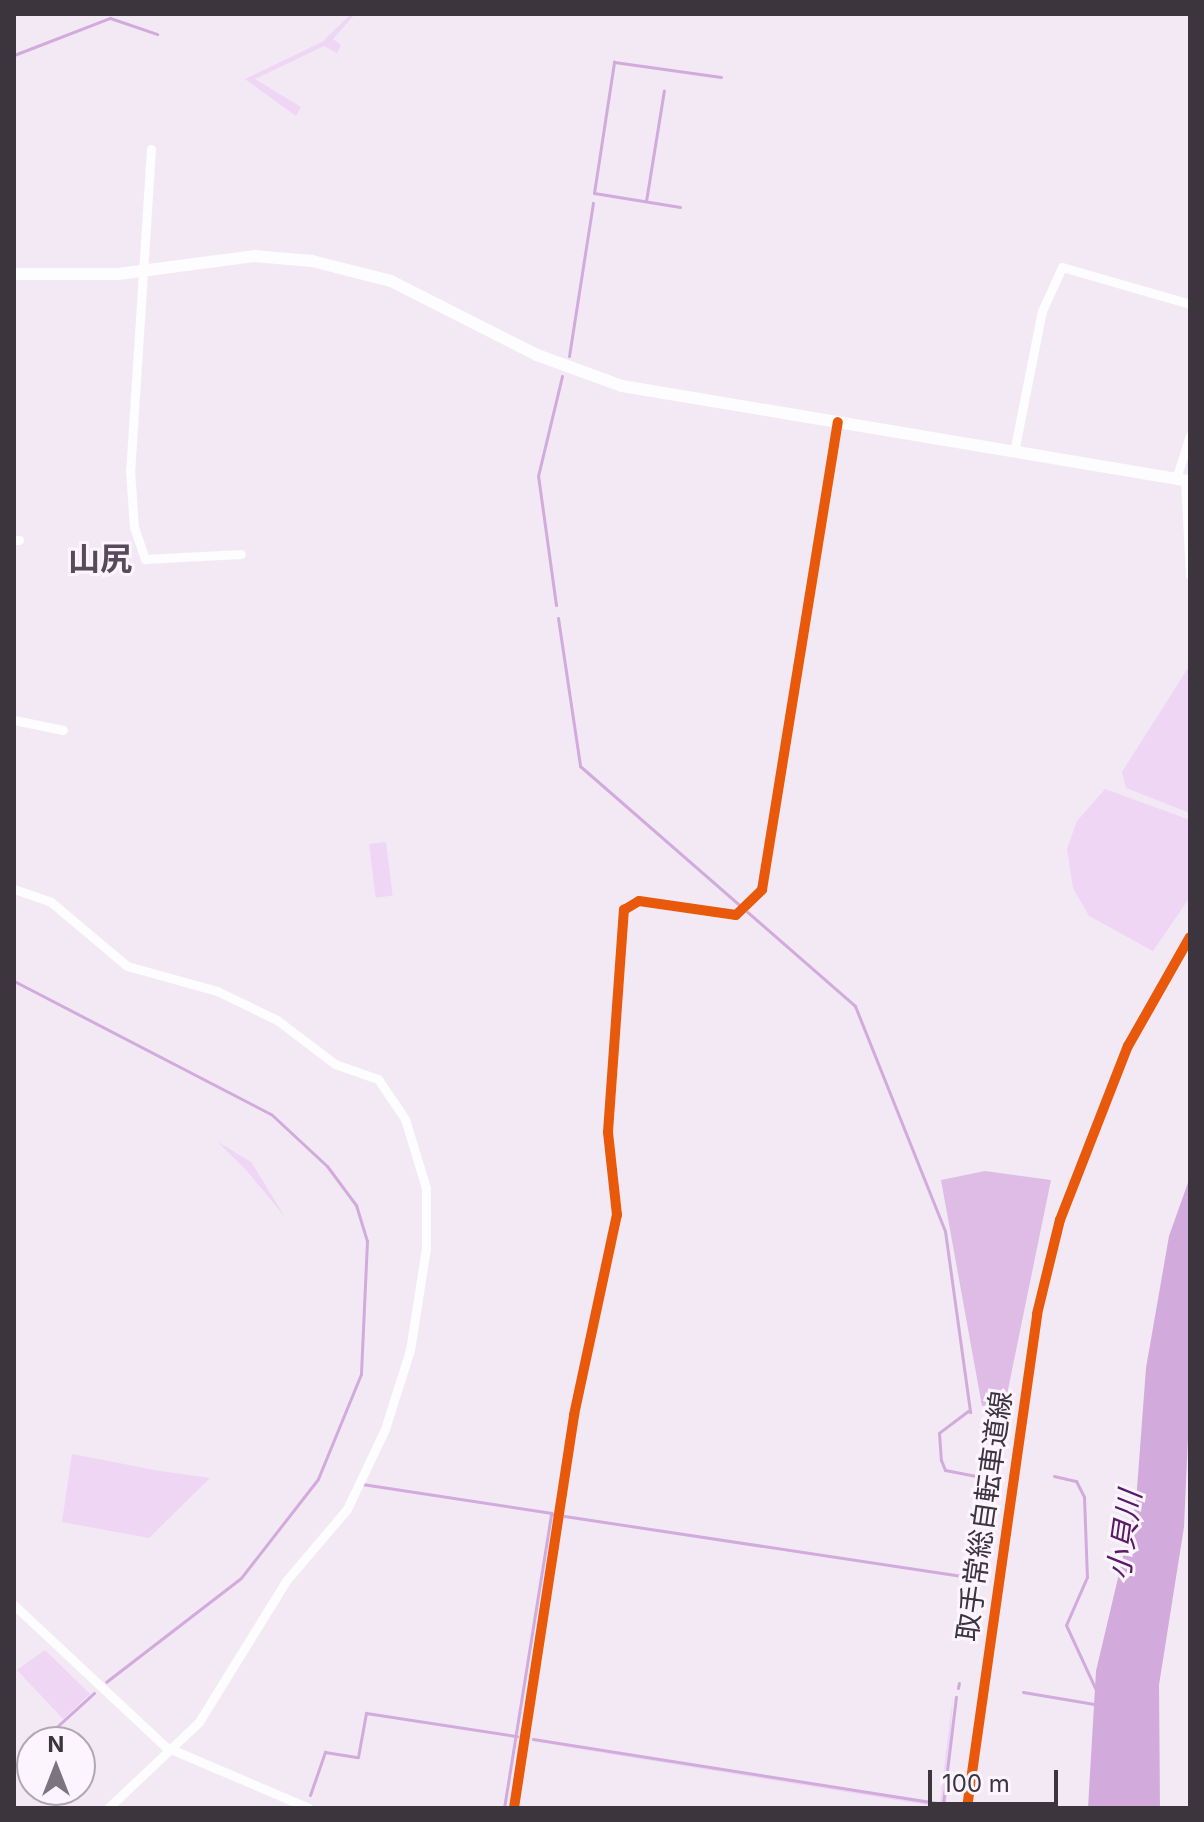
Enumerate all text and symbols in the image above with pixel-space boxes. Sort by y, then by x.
district label: 山尻 [68,540,132,578]
street label: 取手常総自転車道線 [950,1389,1018,1643]
water label: 小貝川 [1100,1488,1148,1582]
north arrow [16,1726,96,1806]
text: N [48,1731,64,1757]
scale bar [932,1754,1062,1804]
text: 100 m [942,1769,1010,1798]

